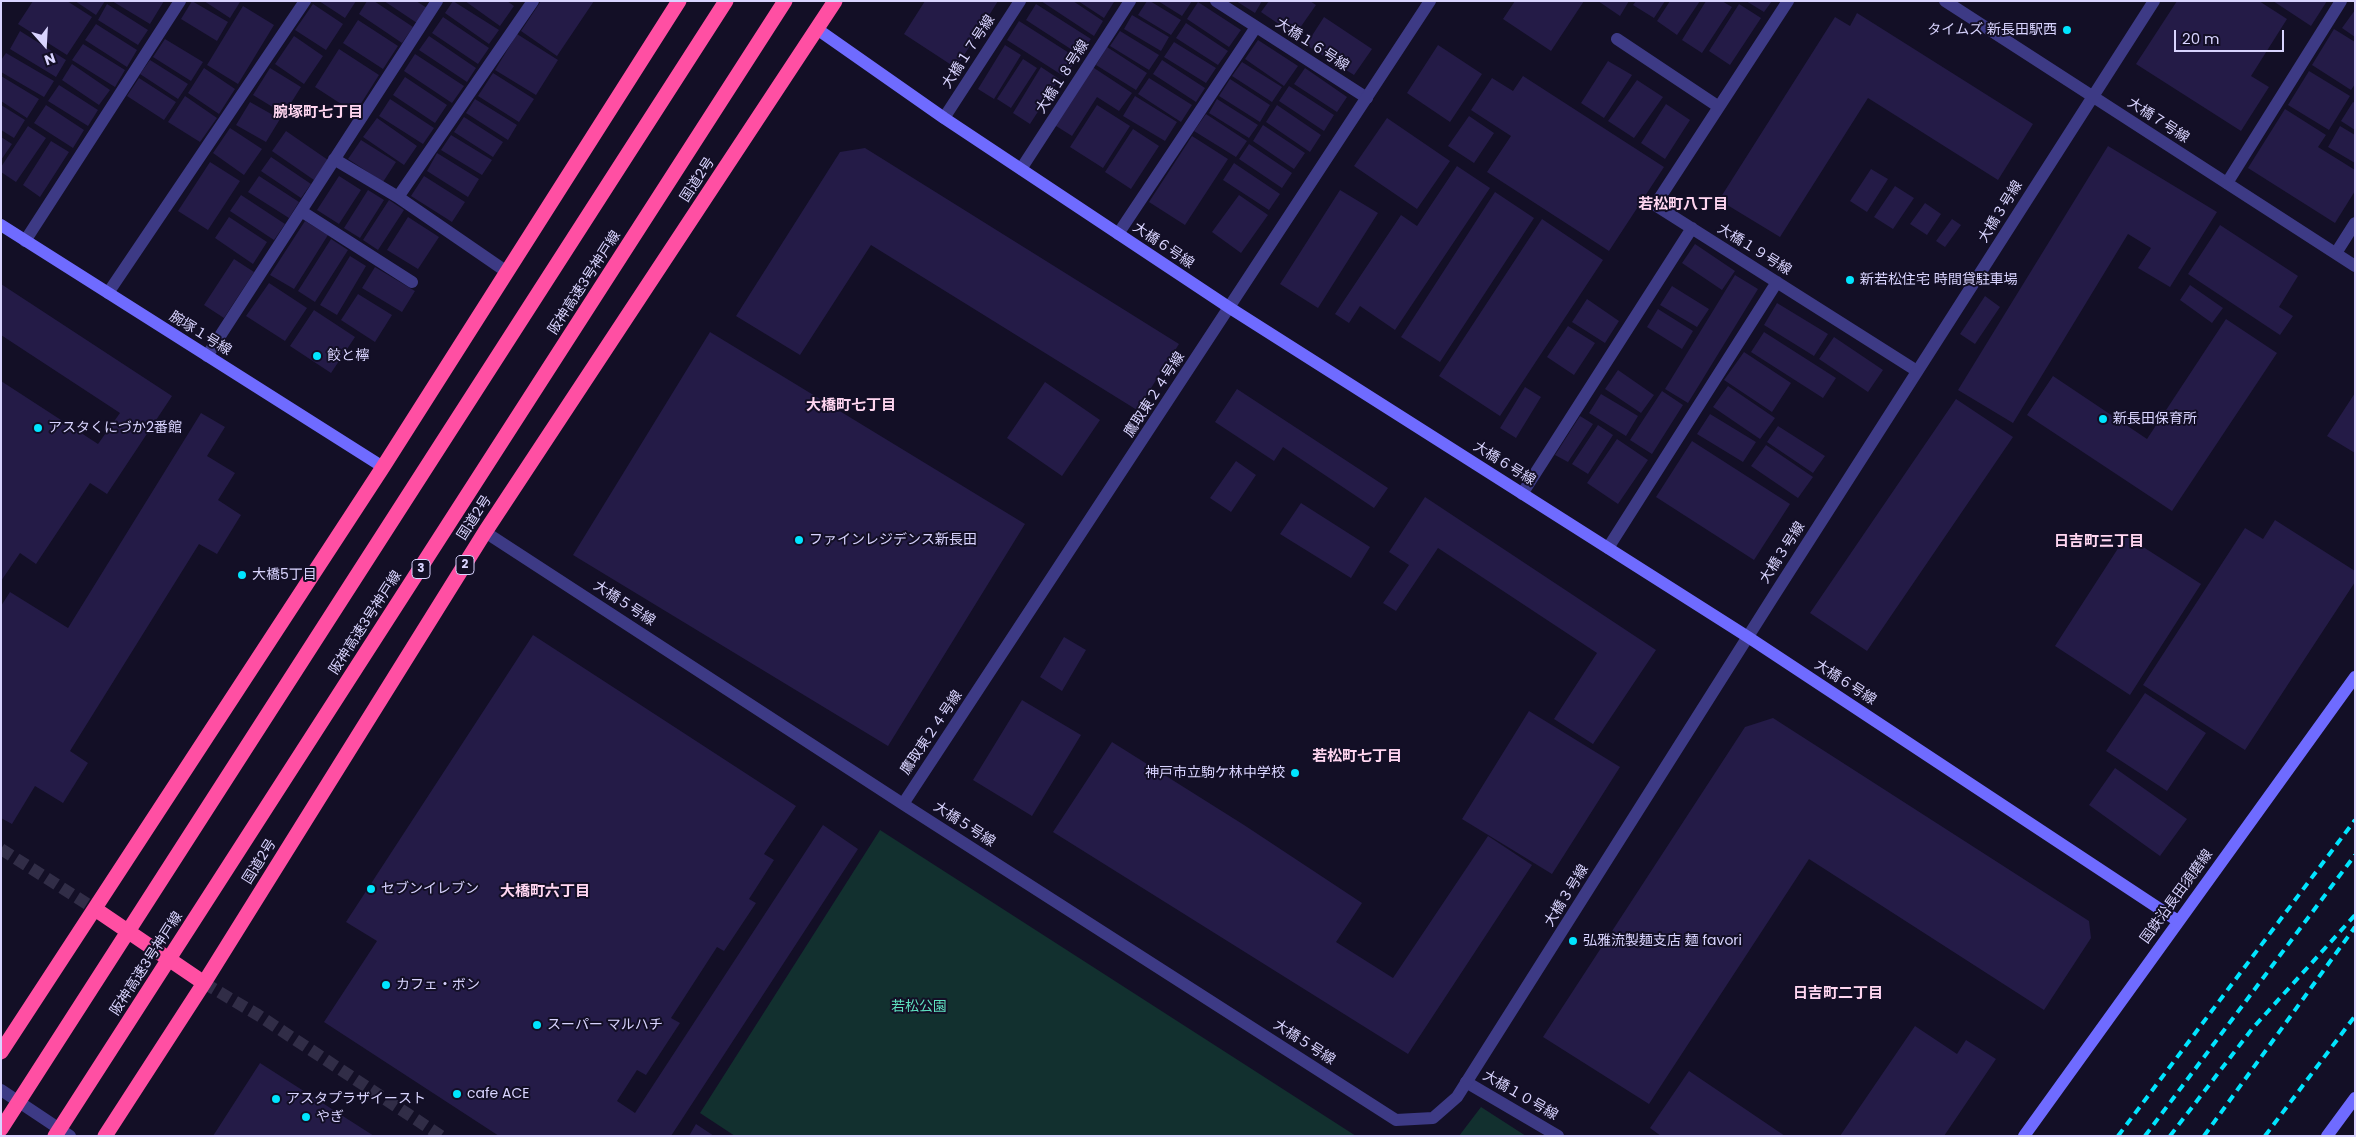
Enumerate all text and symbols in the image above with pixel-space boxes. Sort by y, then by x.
street label: 大橋１７号線 [939,12,999,92]
street label: 大橋１６号線 [1272,15,1352,75]
north arrow [20,20,70,70]
scale bar [2176,20,2286,52]
place label: タイムズ 新長田駅西 [1927,22,2057,38]
marker: タイムズ 新長田駅西 [2061,24,2073,36]
text: 20 m [2182,28,2220,49]
street label: 大橋１８号線 [1033,37,1093,117]
text: N [42,48,58,70]
street label: 大橋７号線 [2124,95,2192,147]
district label: 腕塚町七丁目 [273,104,363,122]
street label: 国道2号 [677,154,719,206]
street label: 大橋３号線 [1975,178,2027,246]
district label: 若松町八丁目 [1638,196,1728,214]
street label: 大橋６号線 [1129,219,1197,273]
street label: 大橋１９号線 [1714,221,1794,279]
street label: 阪神高速3号神戸線 [545,228,625,338]
place label: 新若松住宅 時間貸駐車場 [1860,272,2018,288]
marker: 新若松住宅 時間貸駐車場 [1844,274,1856,286]
street label: 腕塚１号線 [166,308,234,360]
place label: 餃と檸 [327,348,369,364]
street label: 鷹取東２４号線 [1121,349,1189,441]
marker: 餃と檸 [311,350,323,362]
district label: 大橋町七丁目 [806,397,896,415]
place label: 新長田保育所 [2113,411,2197,427]
marker: 新長田保育所 [2097,413,2109,425]
place label: アスタくにづか2番館 [48,420,182,436]
marker: アスタくにづか2番館 [32,422,44,434]
street label: 大橋６号線 [1470,438,1538,490]
street label: 国道2号 [454,492,496,544]
street label: 大橋３号線 [1757,519,1809,587]
place label: ファインレジデンス新長田 [809,532,977,548]
district label: 日吉町三丁目 [2054,533,2144,551]
marker: ファインレジデンス新長田 [793,534,805,546]
road number: 2 [456,556,474,574]
road number: 3 [412,560,430,578]
place label: 大橋5丁目 [252,567,317,583]
street label: 阪神高速3号神戸線 [326,568,406,678]
marker: 大橋5丁目 [236,569,248,581]
street label: 大橋５号線 [590,578,658,630]
street label: 大橋６号線 [1811,657,1879,709]
street label: 鷹取東２４号線 [898,688,966,778]
district label: 若松町七丁目 [1312,748,1402,766]
place label: 神戸市立駒ケ林中学校 [1145,765,1285,781]
marker: 神戸市立駒ケ林中学校 [1289,767,1301,779]
street label: 大橋５号線 [930,799,998,851]
street label: 国道2号 [240,836,280,888]
street label: 国鉄沿長田須磨線 [2137,847,2217,947]
street label: 大橋３号線 [1541,862,1593,930]
place label: セブンイレブン [381,881,479,897]
marker: セブンイレブン [365,883,377,895]
district label: 大橋町六丁目 [500,883,590,901]
street label: 阪神高速3号神戸線 [107,909,187,1019]
place label: 弘雅流製麺支店 麺 favori [1583,933,1742,949]
marker: 弘雅流製麺支店 麺 favori [1567,935,1579,947]
place label: カフェ・ボン [396,977,480,993]
marker: カフェ・ボン [380,979,392,991]
district label: 日吉町二丁目 [1793,985,1883,1003]
park label: 若松公園 [891,999,947,1015]
place label: スーパー マルハチ [547,1017,663,1033]
street label: 大橋５号線 [1270,1017,1338,1069]
marker: スーパー マルハチ [531,1019,543,1031]
street label: 大橋１０号線 [1479,1068,1561,1124]
place label: cafe ACE [467,1086,529,1102]
marker: cafe ACE [451,1088,463,1100]
place label: アスタプラザイースト [286,1091,426,1107]
marker: アスタプラザイースト [270,1093,282,1105]
place label: やぎ [316,1109,344,1125]
marker: やぎ [300,1111,312,1123]

